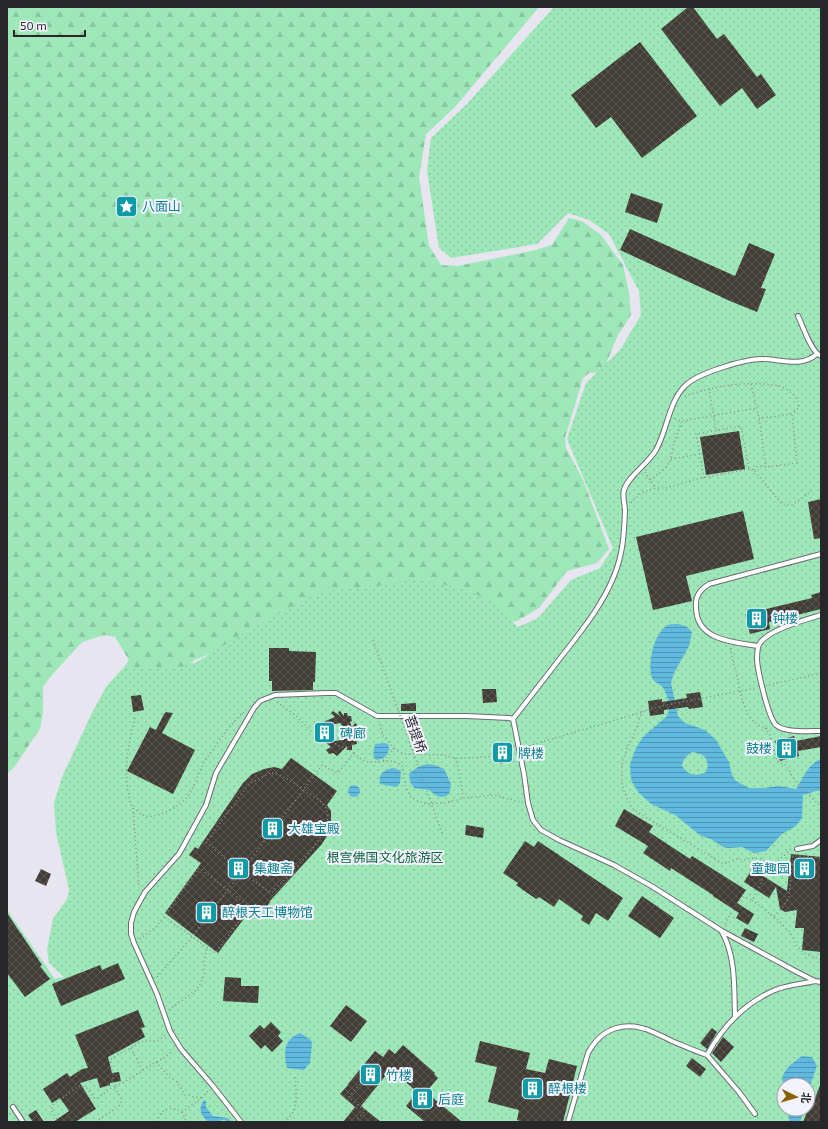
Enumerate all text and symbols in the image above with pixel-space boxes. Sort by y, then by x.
scale bar [14,12,85,38]
text: 50 m [20,18,47,32]
place icon: 八面山 [113,193,139,219]
place label: 八面山 [142,198,181,214]
building icon: 钟楼 [744,605,770,631]
place label: 钟楼 [772,610,798,626]
street label: 菩提桥 [402,713,430,755]
building icon: 碑廊 [312,720,338,746]
place label: 碑廊 [340,725,366,741]
building icon: 鼓楼 [774,735,800,761]
building icon: 牌楼 [489,740,515,766]
place label: 鼓楼 [746,740,772,756]
place label: 牌楼 [518,745,544,761]
building icon: 大雄宝殿 [259,815,285,841]
place label: 大雄宝殿 [288,820,340,836]
park label: 根宫佛国文化旅游区 [326,849,444,865]
building icon: 集趣斋 [226,855,252,881]
building icon: 童趣园 [792,855,818,881]
place label: 集趣斋 [254,860,293,876]
place label: 童趣园 [751,860,790,876]
building icon: 醉根天工博物馆 [194,899,220,925]
place label: 醉根天工博物馆 [222,904,313,920]
building icon: 竹楼 [358,1062,384,1088]
place label: 竹楼 [386,1067,412,1083]
building icon: 醉根楼 [519,1075,545,1101]
north arrow [776,1077,816,1117]
place label: 醉根楼 [548,1080,587,1096]
building icon: 后庭 [409,1086,435,1112]
place label: 后庭 [438,1091,464,1107]
text: 北 [800,1092,813,1104]

